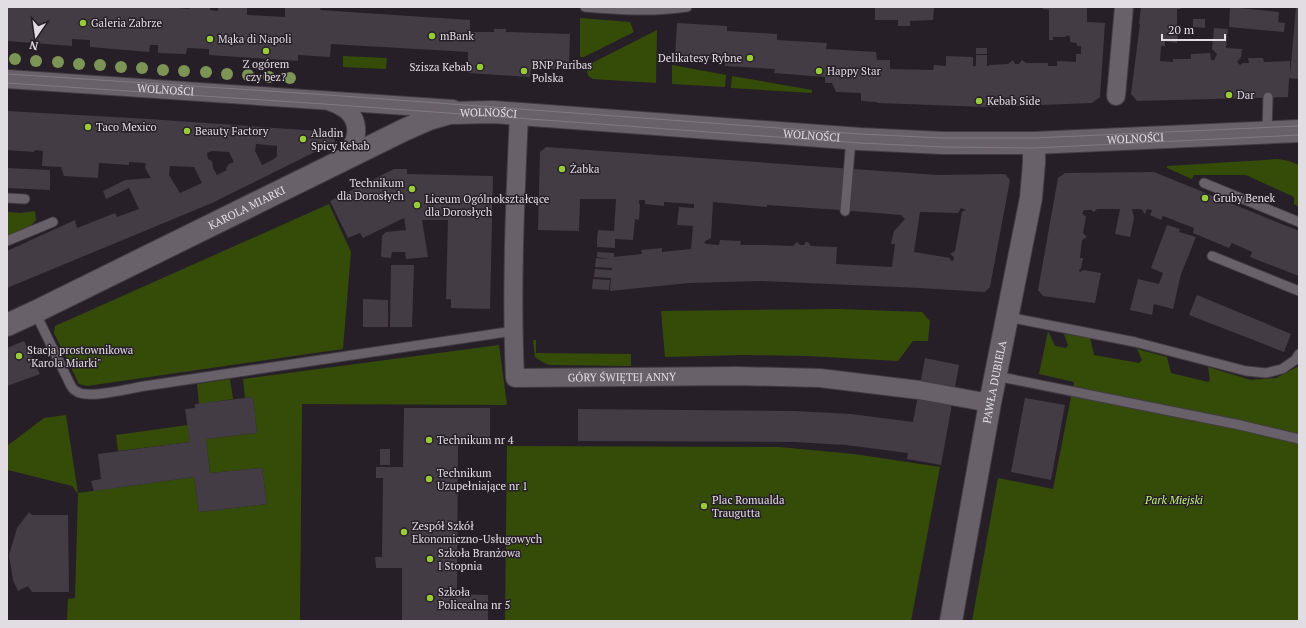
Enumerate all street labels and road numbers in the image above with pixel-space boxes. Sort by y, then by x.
street label: WOLNOŚCI [137,81,195,99]
street label: WOLNOŚCI [460,105,518,121]
street label: WOLNOŚCI [783,126,841,145]
street label: WOLNOŚCI [1106,130,1164,147]
street label: KAROLA MIARKI [206,183,288,232]
street label: PAWŁA DUBIELA [979,339,1009,425]
street label: GÓRY ŚWIĘTEJ ANNY [568,370,677,385]

